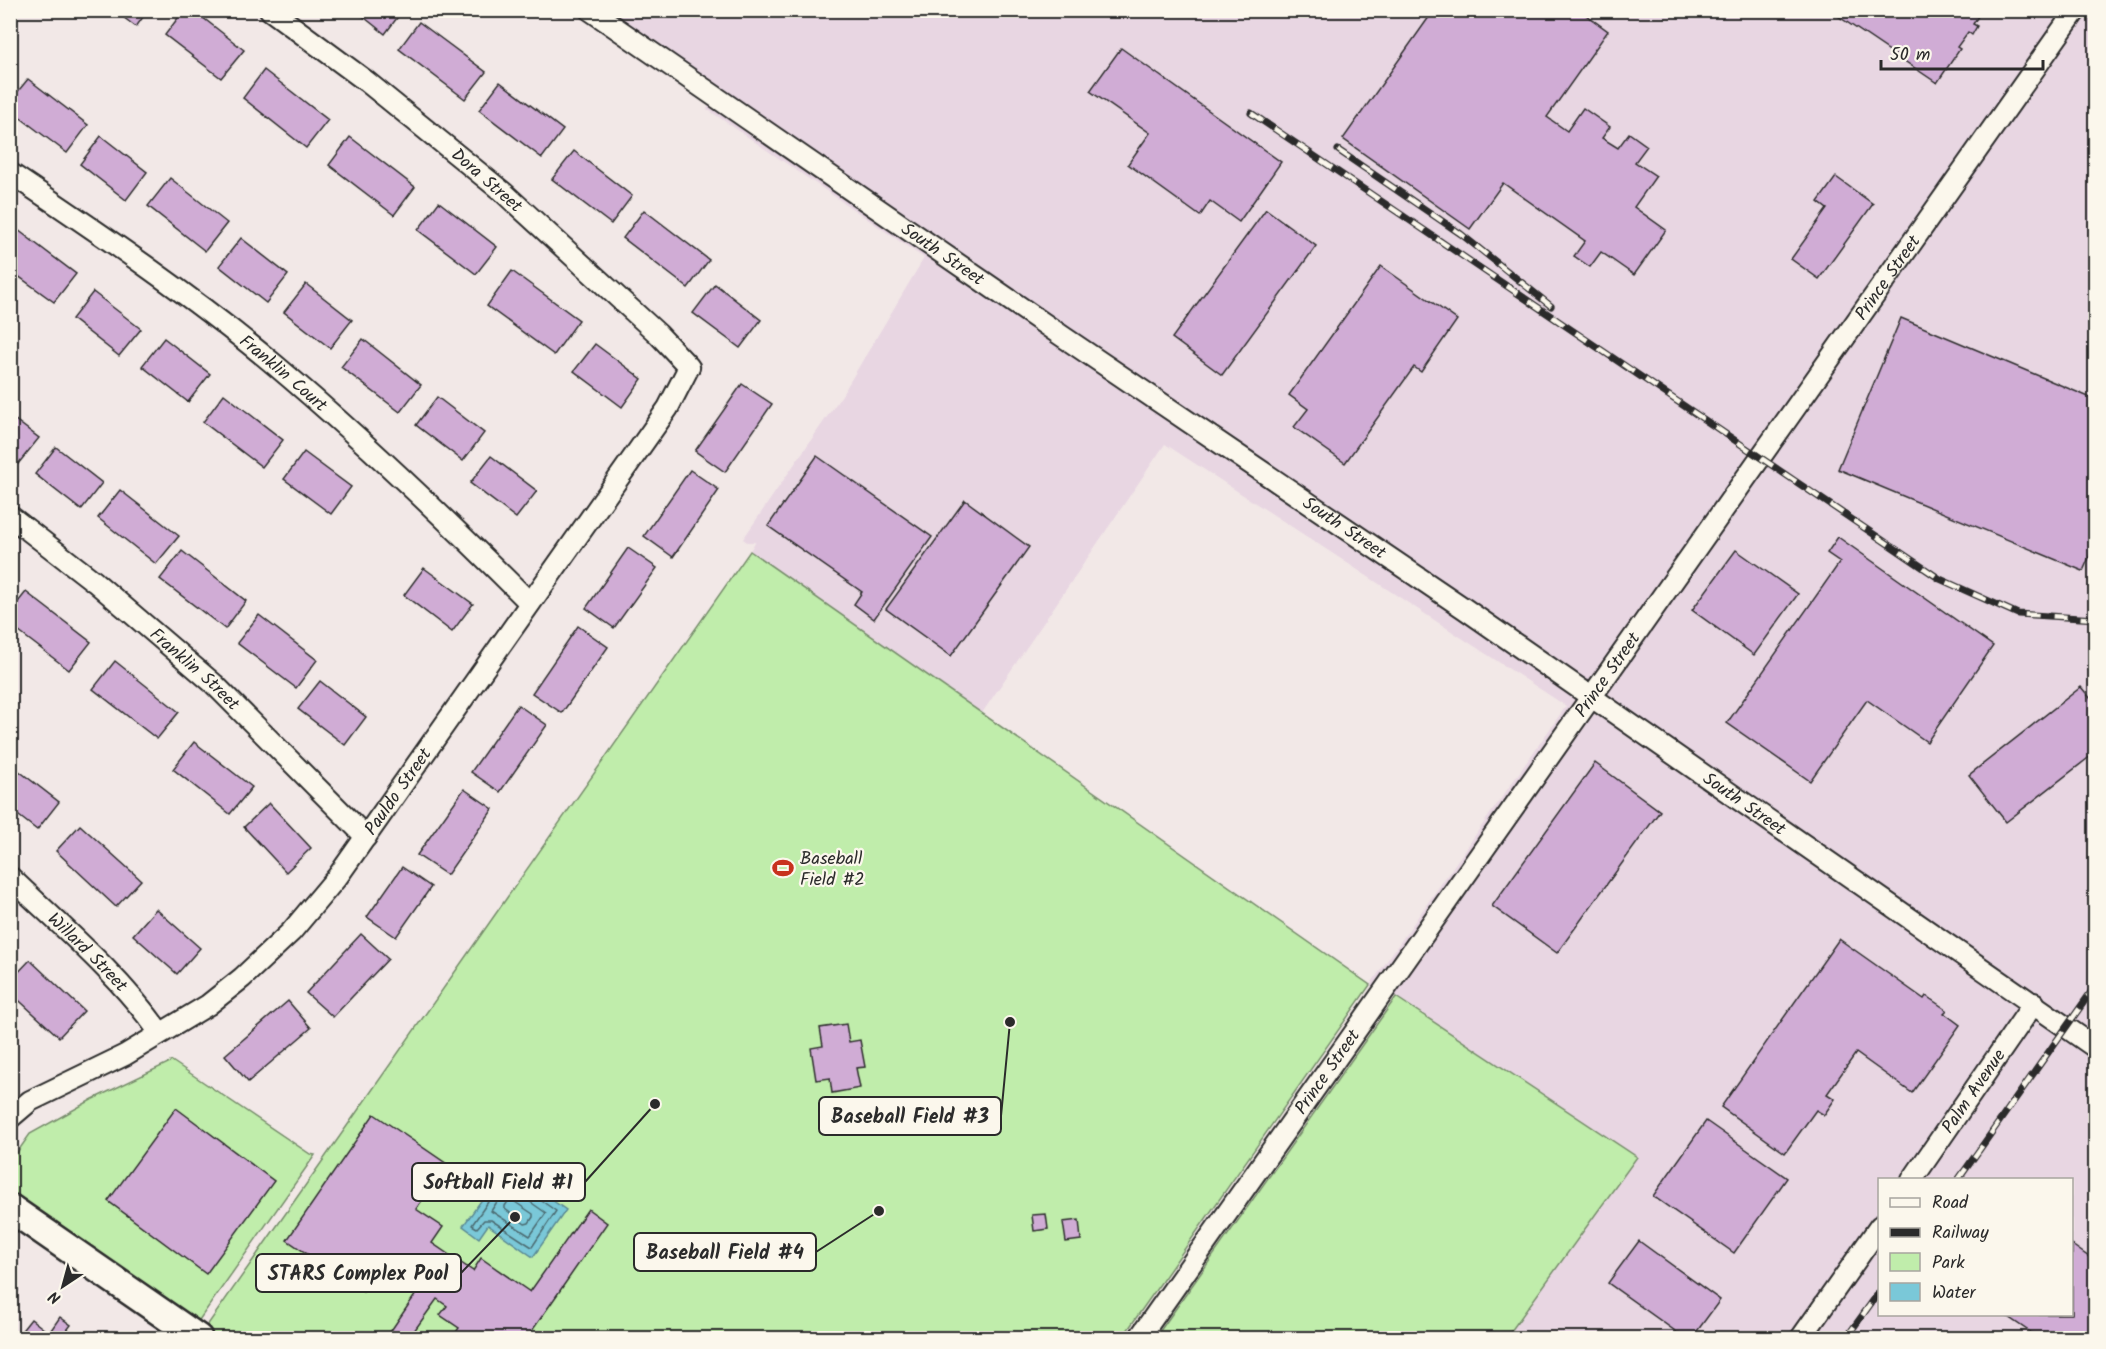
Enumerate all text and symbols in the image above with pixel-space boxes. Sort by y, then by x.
scale bar [1881,33,2043,71]
text: 50 m [1890,41,1930,70]
street label: Dora Street [444,142,529,221]
street label: South Street [894,216,991,295]
street label: Prince Street [1848,229,1929,327]
street label: Franklin Court [232,328,334,421]
street label: South Street [1296,490,1392,568]
street label: Franklin Street [142,621,247,719]
street label: Prince Street [1568,626,1649,724]
street label: Pauldo Street [358,742,441,842]
street label: South Street [1696,765,1792,845]
place label: Baseball Field #2 [800,845,865,895]
sports icon: Baseball Field #2 [771,856,795,880]
street label: Willard Street [40,906,135,1000]
street label: Prince Street [1288,1023,1369,1121]
street label: Palm Avenue [1935,1044,2014,1140]
callout: Baseball Field #3 [819,1097,1001,1135]
text: Baseball Field #3 [831,1102,989,1134]
callout: Softball Field #1 [412,1163,585,1201]
text: Softball Field #1 [424,1168,573,1200]
legend [1878,1178,2073,1316]
text: Road [1932,1189,1969,1218]
text: Railway [1932,1219,1989,1248]
callout: Baseball Field #4 [634,1233,816,1271]
text: Baseball Field #4 [646,1238,804,1270]
text: Park [1932,1249,1965,1278]
callout: STARS Complex Pool [256,1254,461,1292]
north arrow [33,1256,93,1316]
text: STARS Complex Pool [268,1259,449,1291]
text: Water [1932,1279,1977,1308]
text: N [44,1284,67,1310]

